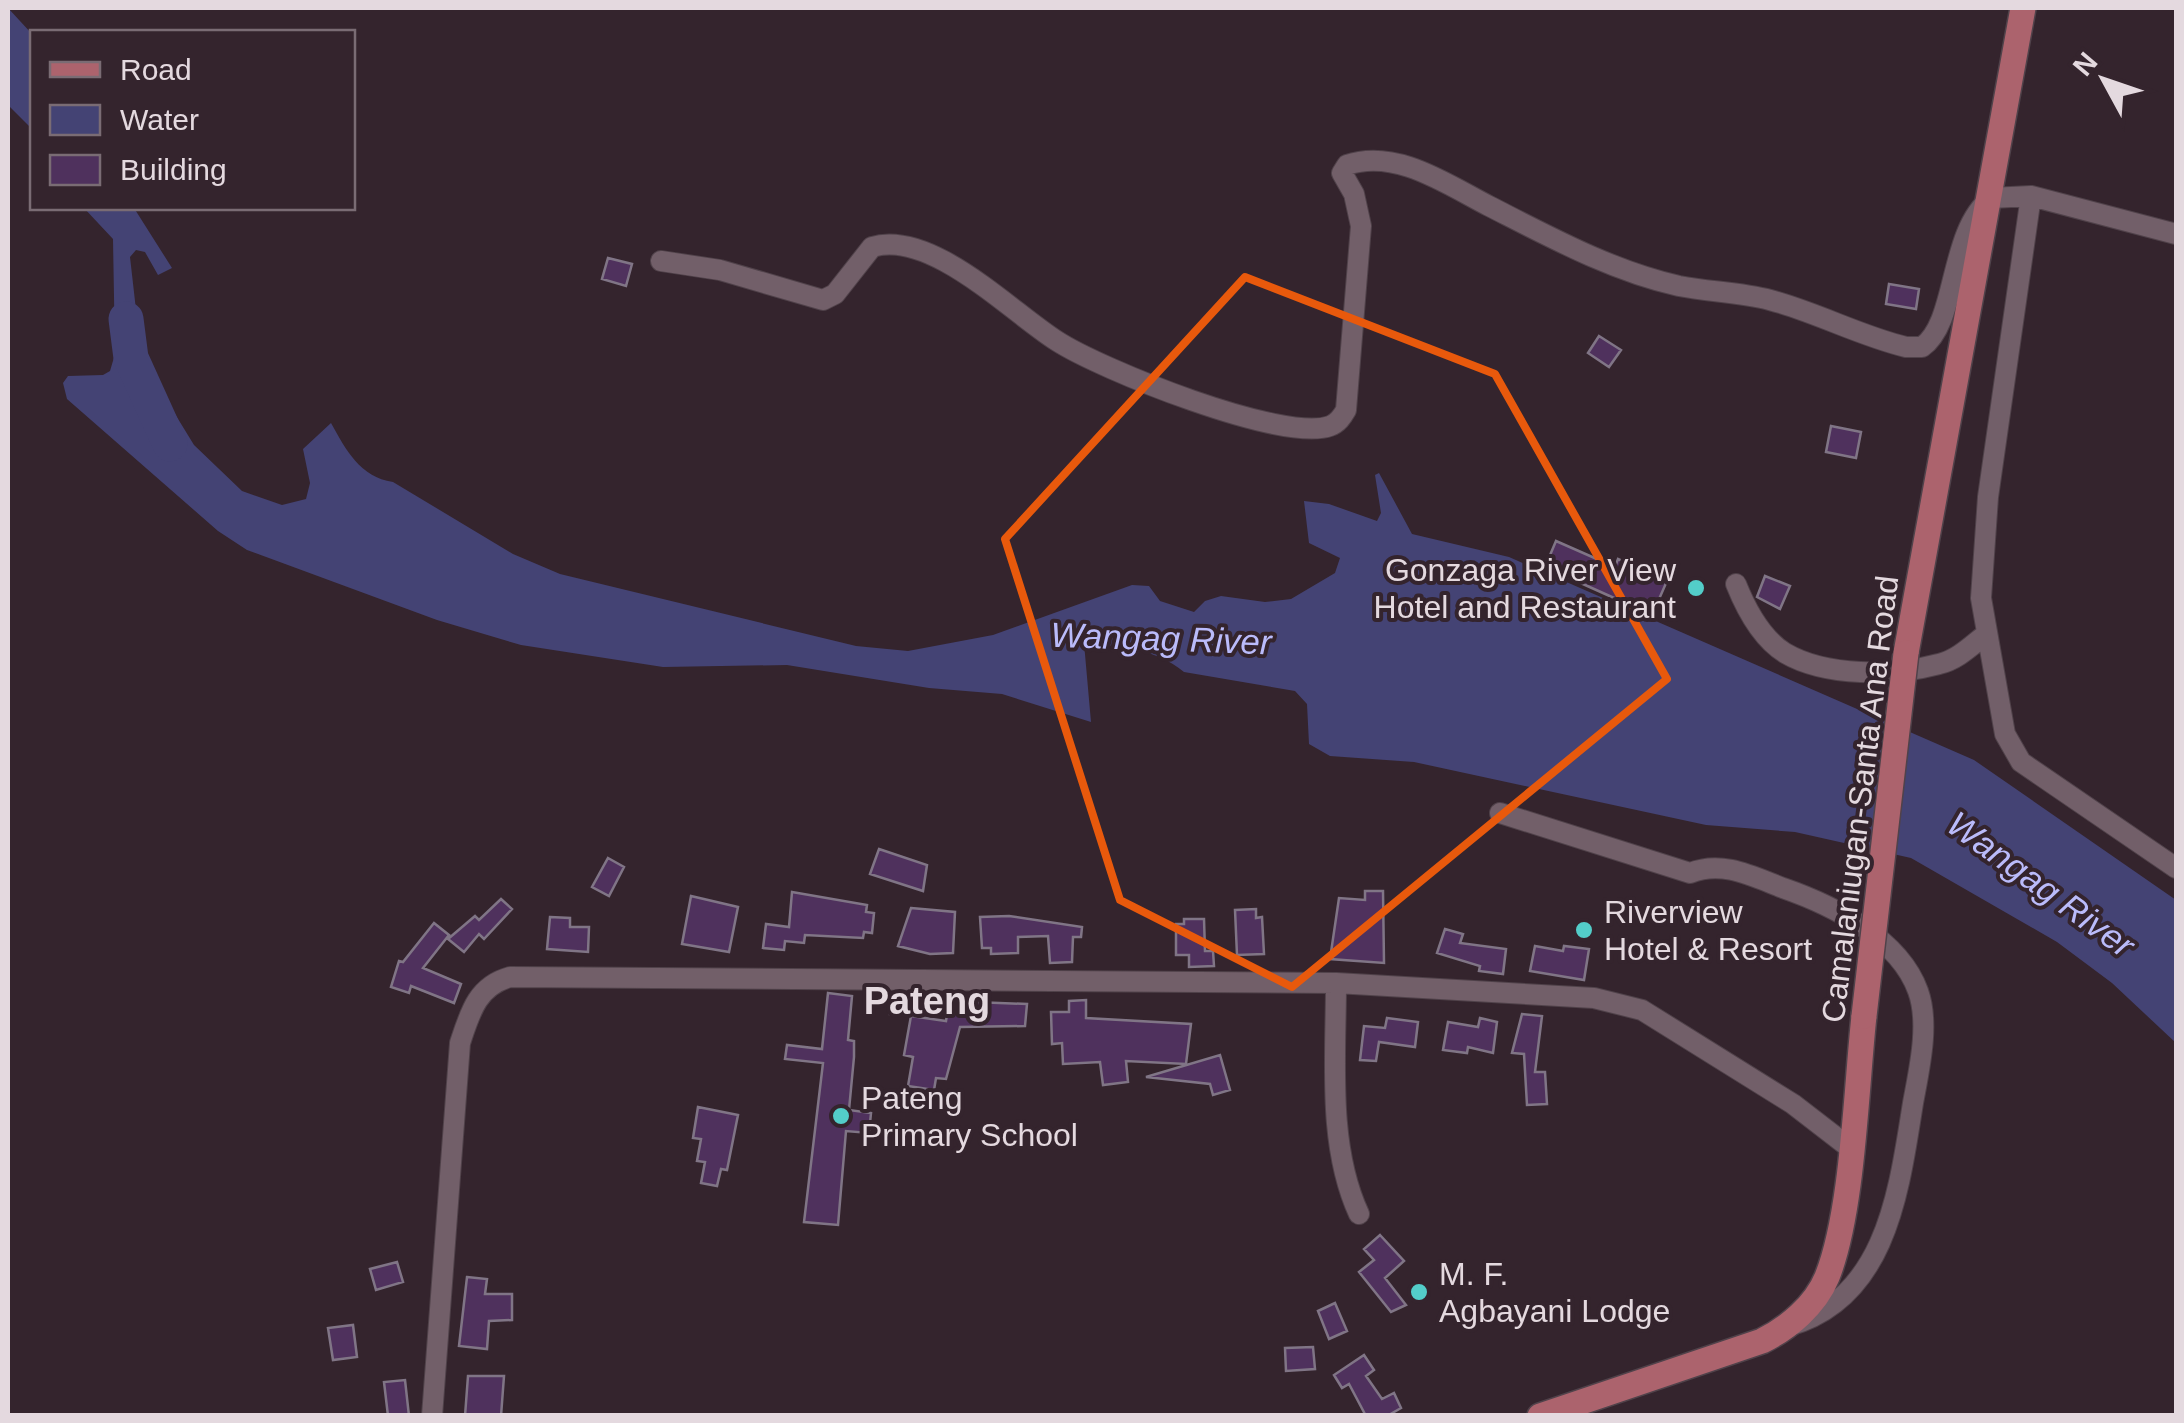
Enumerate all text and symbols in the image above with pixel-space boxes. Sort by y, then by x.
legend [30,30,355,210]
north arrow [2054,30,2154,130]
text: N [2067,47,2104,82]
text: Road [120,53,192,86]
text: Water [120,103,199,136]
text: Building [120,153,227,186]
place label: Gonzaga River View Hotel and Restaurant [1374,552,1677,625]
street label: Camalaniugan-Santa Ana Road [1815,573,1905,1025]
marker: Gonzaga River View Hotel and Restaurant [1685,577,1707,599]
water label: Wangag River [1050,615,1274,661]
water label: Wangag River [1940,803,2143,966]
place label: Riverview Hotel & Resort [1604,894,1812,967]
marker: Riverview Hotel & Resort [1573,919,1595,941]
district label: Pateng [864,980,990,1022]
place label: Pateng Primary School [861,1080,1078,1153]
marker: Pateng Primary School [830,1105,852,1127]
place label: M. F. Agbayani Lodge [1439,1256,1670,1329]
marker: M. F. Agbayani Lodge [1408,1281,1430,1303]

